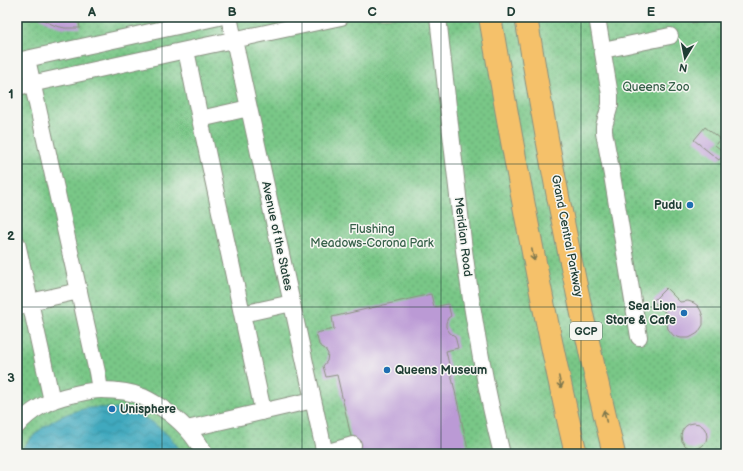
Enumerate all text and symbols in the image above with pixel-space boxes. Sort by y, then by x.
text: A [87,4,96,20]
text: B [227,4,237,20]
text: C [367,4,377,20]
text: D [506,4,516,20]
text: E [647,4,656,20]
north arrow [665,38,705,78]
text: N [678,60,689,74]
park label: Queens Zoo [622,80,690,95]
text: 1 [8,86,14,102]
street label: Grand Central Parkway [548,174,586,299]
street label: Avenue of the States [258,180,296,292]
street label: Meridian Road [451,196,475,278]
place label: Pudu [654,198,682,213]
marker: Pudu [685,200,695,210]
park label: Flushing Meadows-Corona Park [310,222,434,251]
text: 2 [7,228,15,244]
one-way arrow [529,248,537,261]
place label: Sea Lion Store & Cafe [606,299,676,328]
marker: Sea Lion Store & Cafe [679,308,689,318]
road number: GCP [570,322,602,340]
place label: Queens Museum [395,363,487,378]
marker: Queens Museum [382,365,392,375]
text: 3 [7,370,15,386]
one-way arrow [556,376,564,389]
place label: Unisphere [120,402,176,417]
marker: Unisphere [107,404,117,414]
one-way arrow [600,410,608,423]

